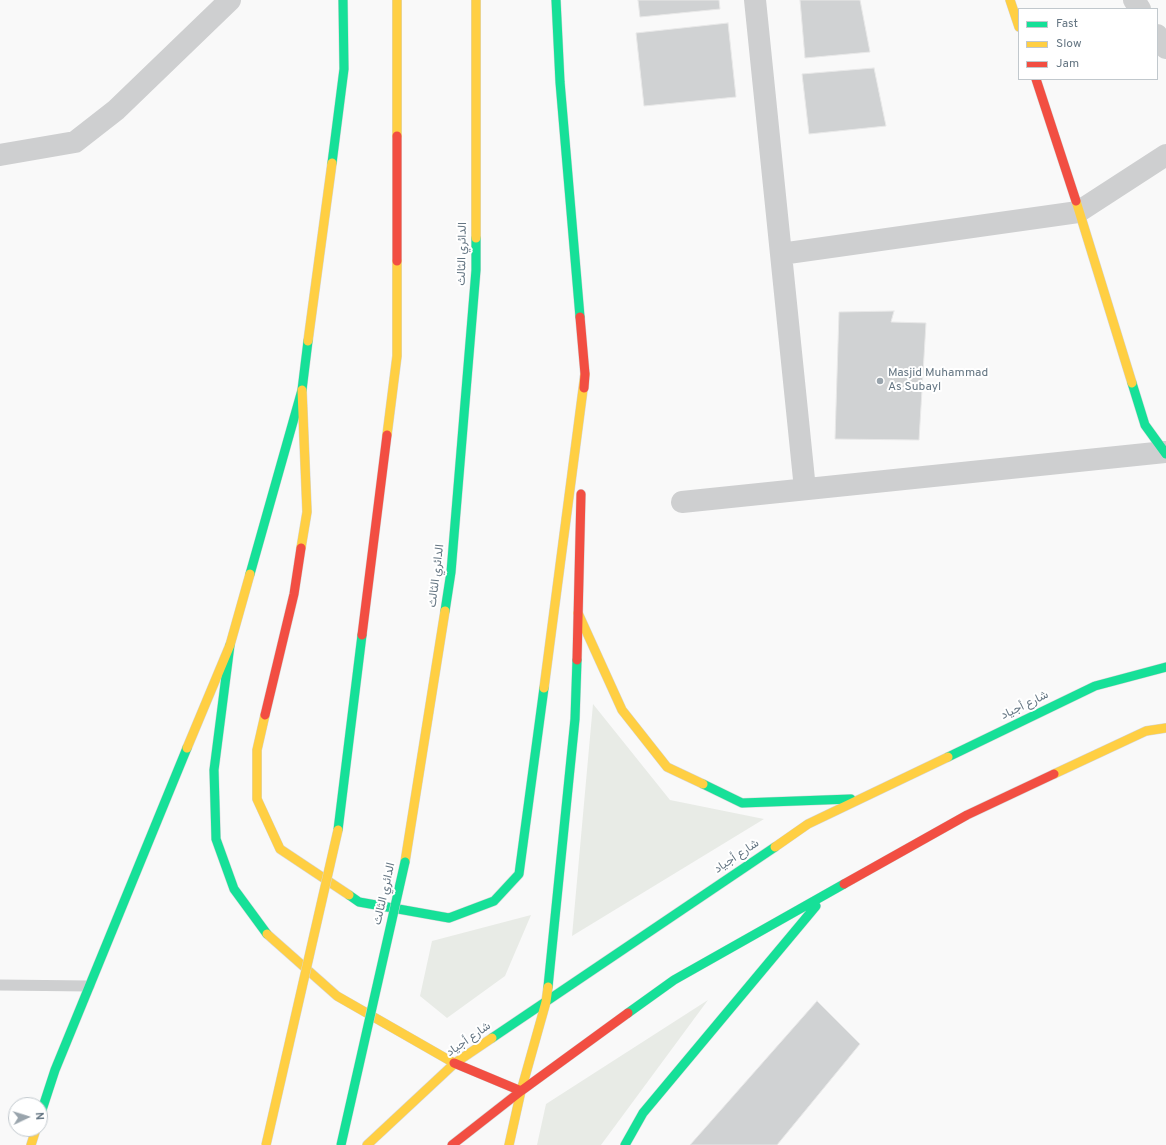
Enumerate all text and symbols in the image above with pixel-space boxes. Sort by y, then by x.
legend [1018,8,1158,80]
text: Fast [1056,16,1078,32]
text: Slow [1056,36,1082,52]
text: Jam [1056,56,1079,72]
street label: الدائري الثالث [455,222,471,286]
place label: Masjid Muhammad As Subayl [888,367,988,395]
marker: Masjid Muhammad As Subayl [875,376,885,386]
street label: الدائري الثالث [426,544,448,608]
street label: شارع أجياد [999,688,1051,724]
street label: شارع أجياد [712,837,762,877]
street label: الدائري الثالث [371,861,399,927]
street label: شارع أجياد [444,1019,494,1061]
north arrow [8,1097,48,1137]
text: N [32,1112,46,1121]

